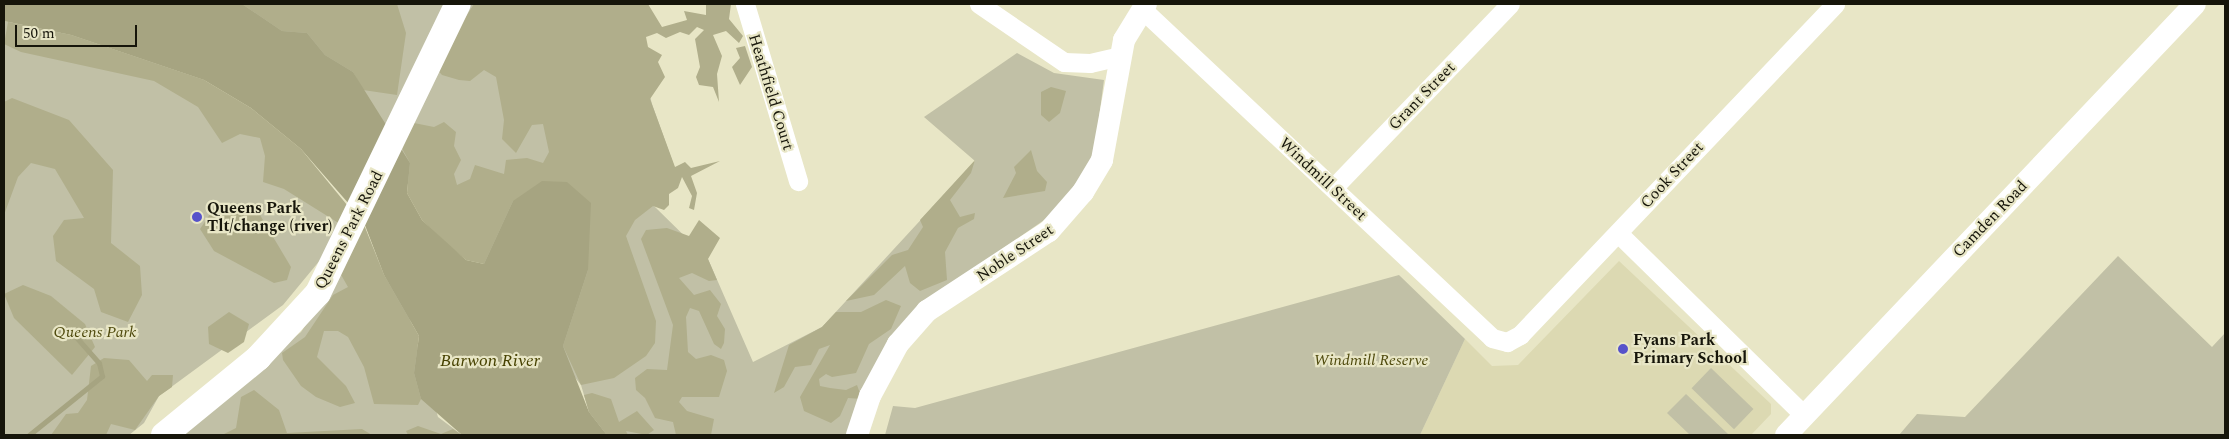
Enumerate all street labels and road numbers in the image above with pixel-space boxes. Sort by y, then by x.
street label: Heathfield Court [744,32,798,152]
street label: Grant Street [1385,58,1459,134]
street label: Windmill Street [1275,133,1371,225]
street label: Cook Street [1636,138,1708,212]
street label: Queens Park Road [311,167,387,293]
street label: Camden Road [1949,177,2031,261]
street label: Noble Street [973,220,1057,286]

